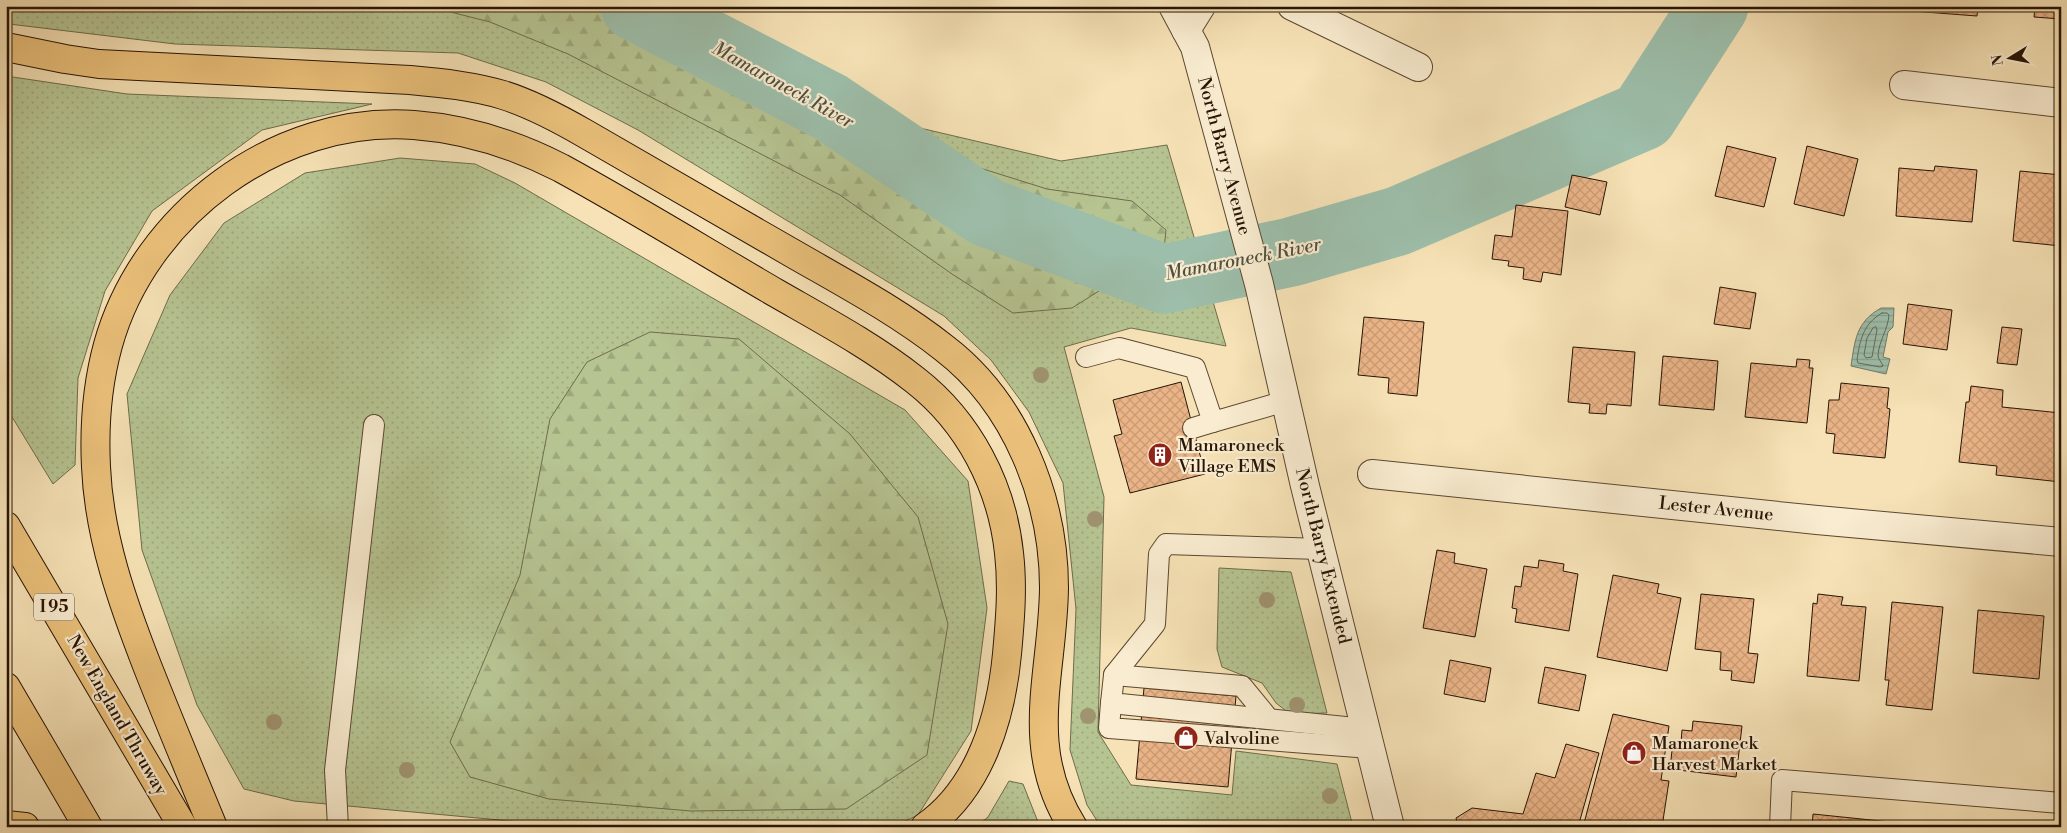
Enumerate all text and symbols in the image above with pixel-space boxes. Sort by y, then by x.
north arrow [1984,32,2034,82]
water label: Mamaroneck River [708,36,859,134]
text: N [1988,53,2008,67]
street label: North Barry Avenue [1192,74,1256,238]
water label: Mamaroneck River [1163,232,1324,286]
place label: Mamaroneck Village EMS [1177,434,1285,478]
building icon: Mamaroneck Village EMS [1147,442,1173,468]
street label: North Barry Extended [1290,466,1356,647]
street label: Lester Avenue [1658,492,1774,526]
road number: I 95 [34,594,74,620]
street label: New England Thruway [62,631,173,800]
shop icon: Valvoline [1173,725,1199,751]
place label: Valvoline [1203,727,1280,750]
place label: Mamaroneck Harvest Market [1652,732,1778,776]
shop icon: Mamaroneck Harvest Market [1621,740,1647,766]

